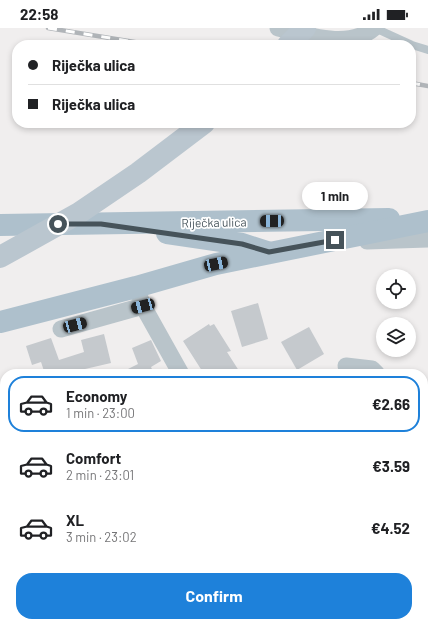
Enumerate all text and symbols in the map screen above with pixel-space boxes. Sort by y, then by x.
text: 22:58 [20,5,58,23]
text: Riječka ulica [52,56,135,74]
text: Riječka ulica [52,95,135,113]
callout: 1 min [302,182,368,210]
text: 1 min [321,188,349,204]
street label: Riječka ulica [181,214,247,230]
route start [49,215,67,233]
car [260,215,284,227]
route end [326,231,344,249]
car [203,256,229,272]
map controls [376,269,416,357]
button: locate [376,269,416,309]
car [130,297,156,315]
car [62,316,88,334]
button: layers [376,317,416,357]
icon: car [18,386,54,422]
text: Economy [66,387,127,405]
text: €2.66 [372,395,410,413]
text: 1 min · 23:00 [66,405,135,421]
icon: car [18,448,54,484]
text: Comfort [66,449,121,467]
text: €3.59 [372,457,410,475]
text: 2 min · 23:01 [66,467,134,483]
icon: car [18,510,54,546]
text: XL [66,511,84,529]
text: €4.52 [371,519,410,537]
text: 3 min · 23:02 [66,529,137,545]
button: Confirm [16,573,412,619]

